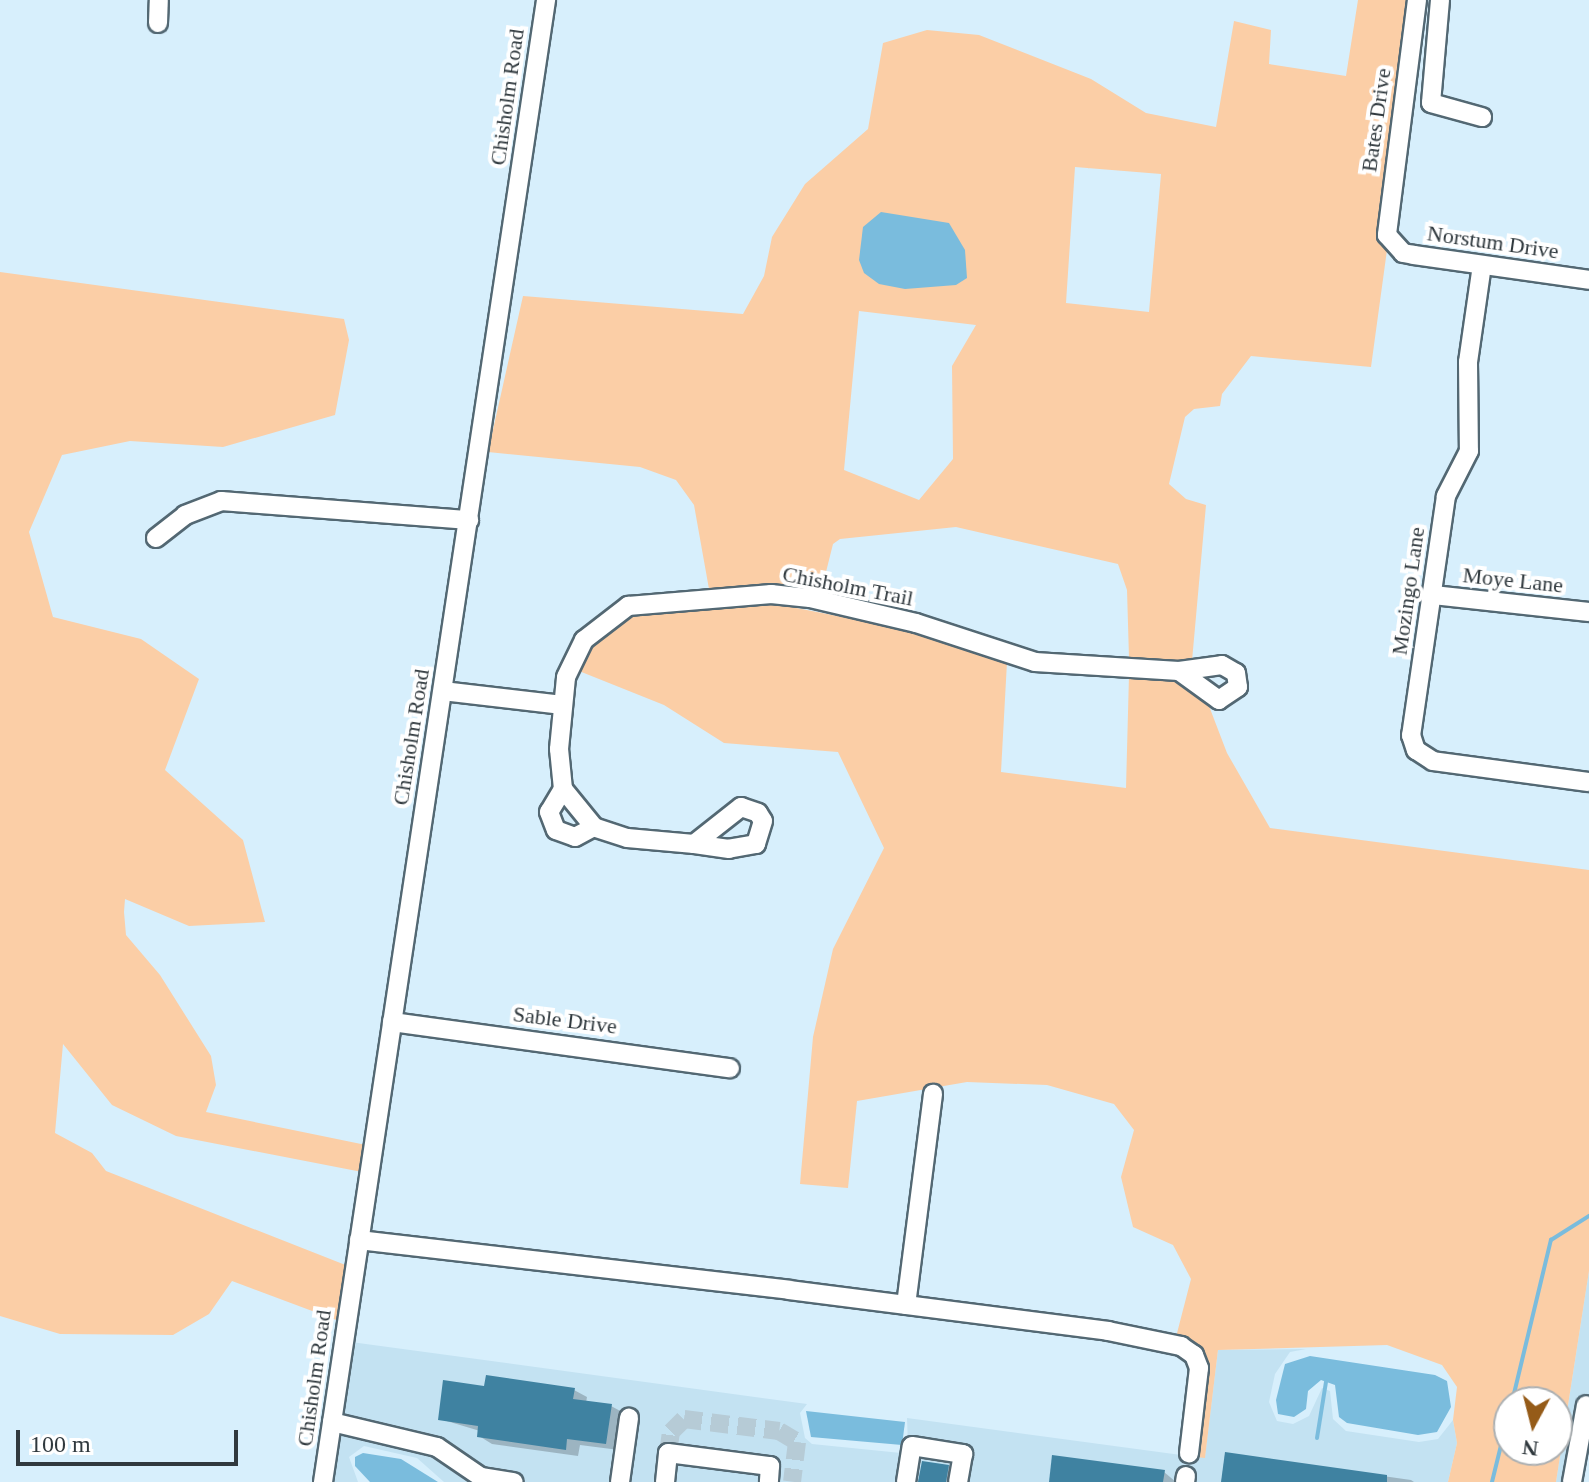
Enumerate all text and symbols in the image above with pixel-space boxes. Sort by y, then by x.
street label: Chisholm Road [484,27,530,167]
street label: Bates Drive [1356,66,1396,174]
street label: Norstum Drive [1426,220,1560,264]
street label: Mozingo Lane [1386,525,1430,657]
street label: Chisholm Trail [780,560,916,612]
street label: Moye Lane [1461,562,1565,598]
street label: Chisholm Road [387,667,435,807]
street label: Sable Drive [512,1001,618,1039]
street label: Chisholm Road [291,1308,337,1448]
north arrow [1493,1386,1573,1466]
scale bar [20,1414,242,1464]
text: 100 m [30,1431,91,1457]
text: N [1521,1435,1540,1462]

